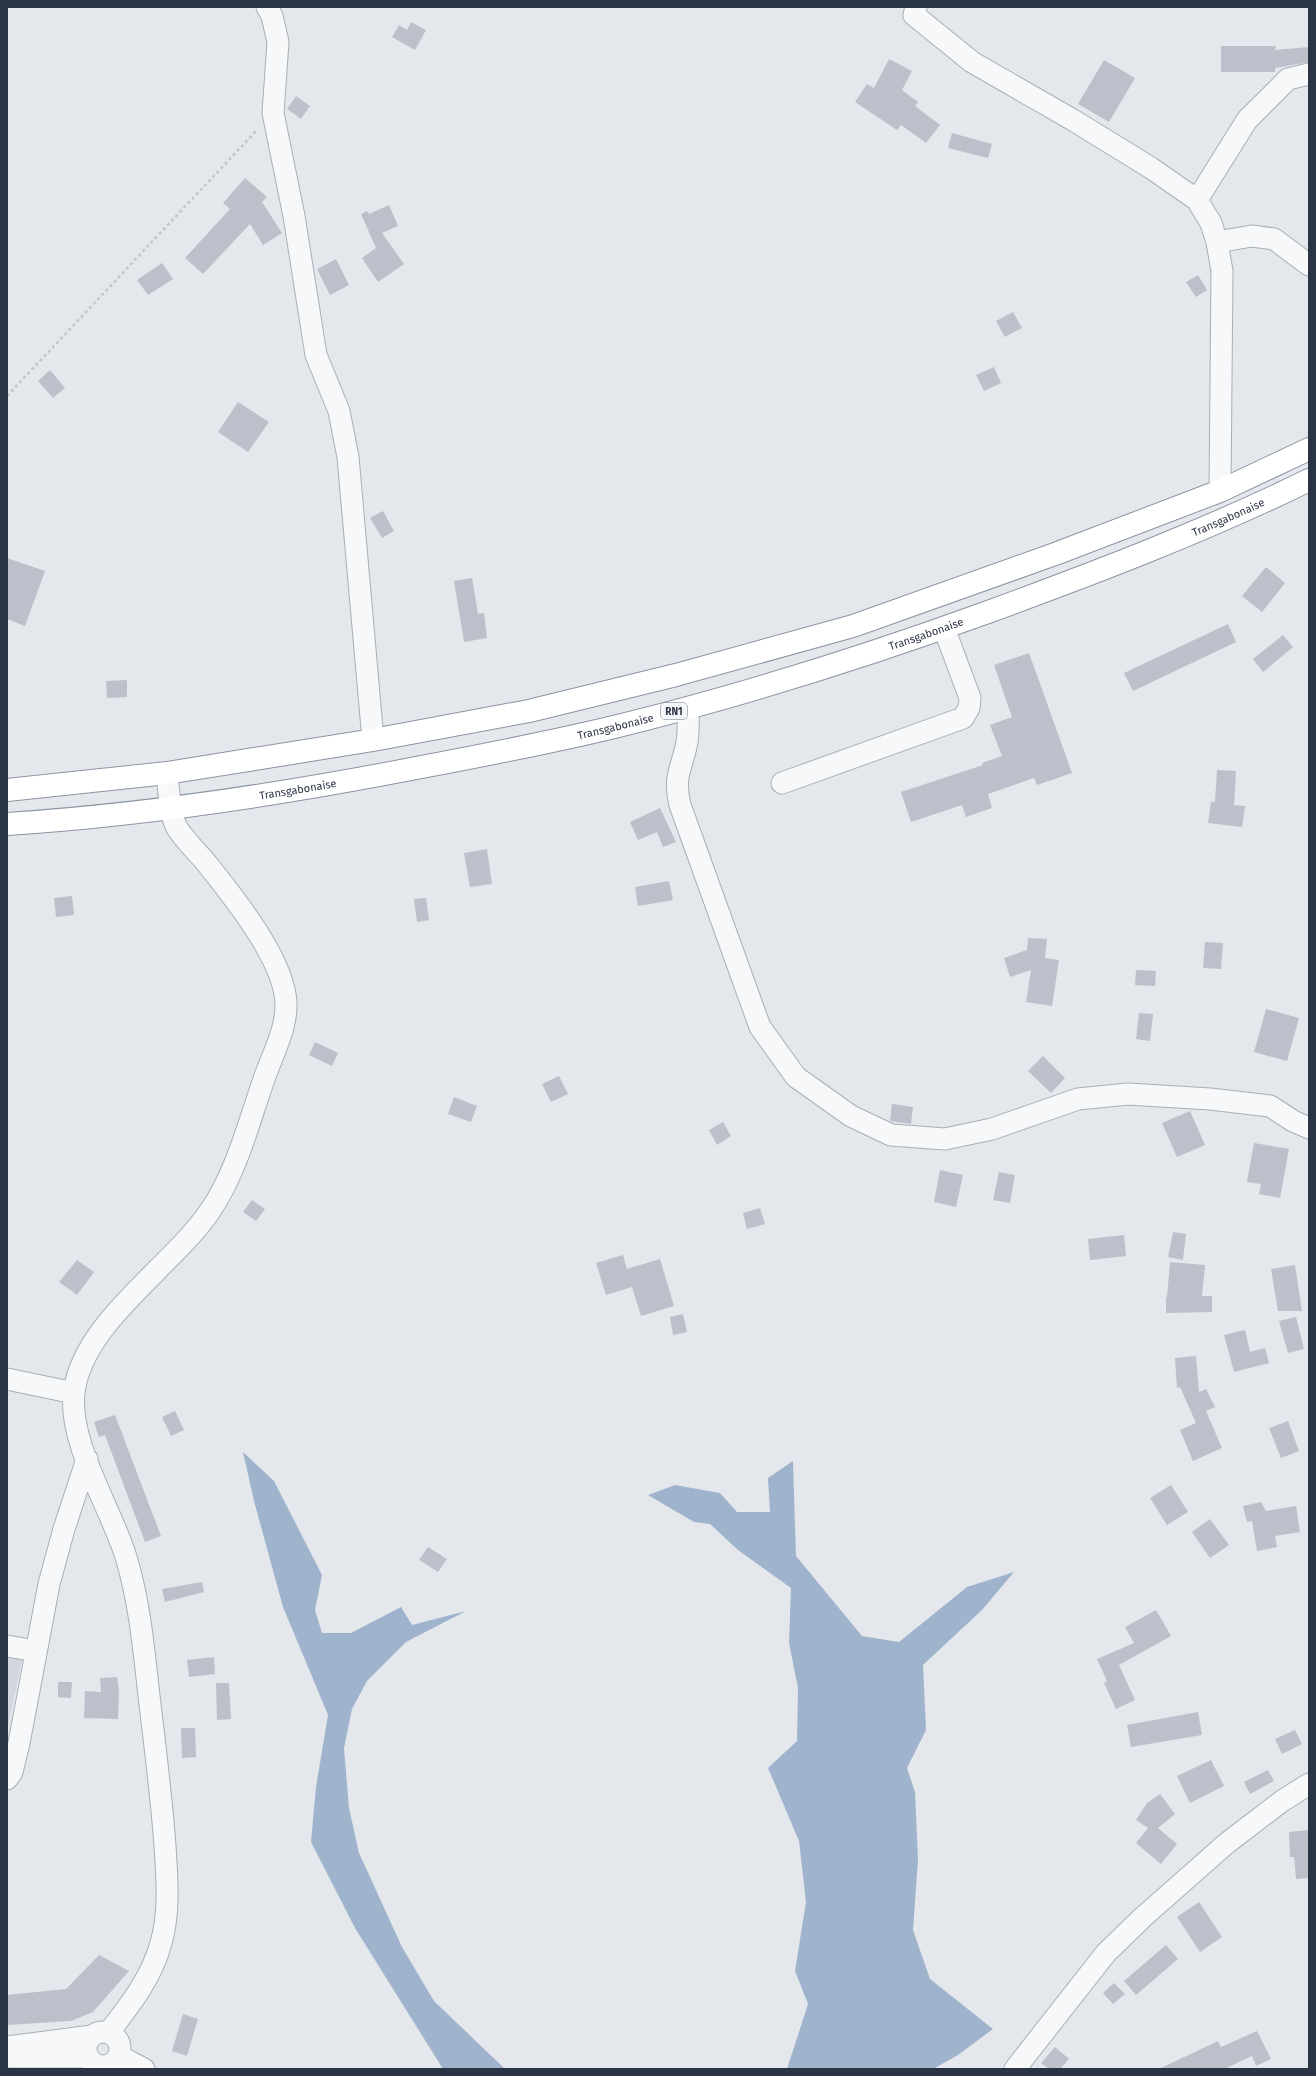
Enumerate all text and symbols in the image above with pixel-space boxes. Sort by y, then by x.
street label: Transgabonaise [1190,496,1267,539]
street label: Transgabonaise [887,615,965,653]
road number: RN1 [661,703,687,719]
street label: Transgabonaise [576,711,655,742]
street label: Transgabonaise [258,777,337,802]

